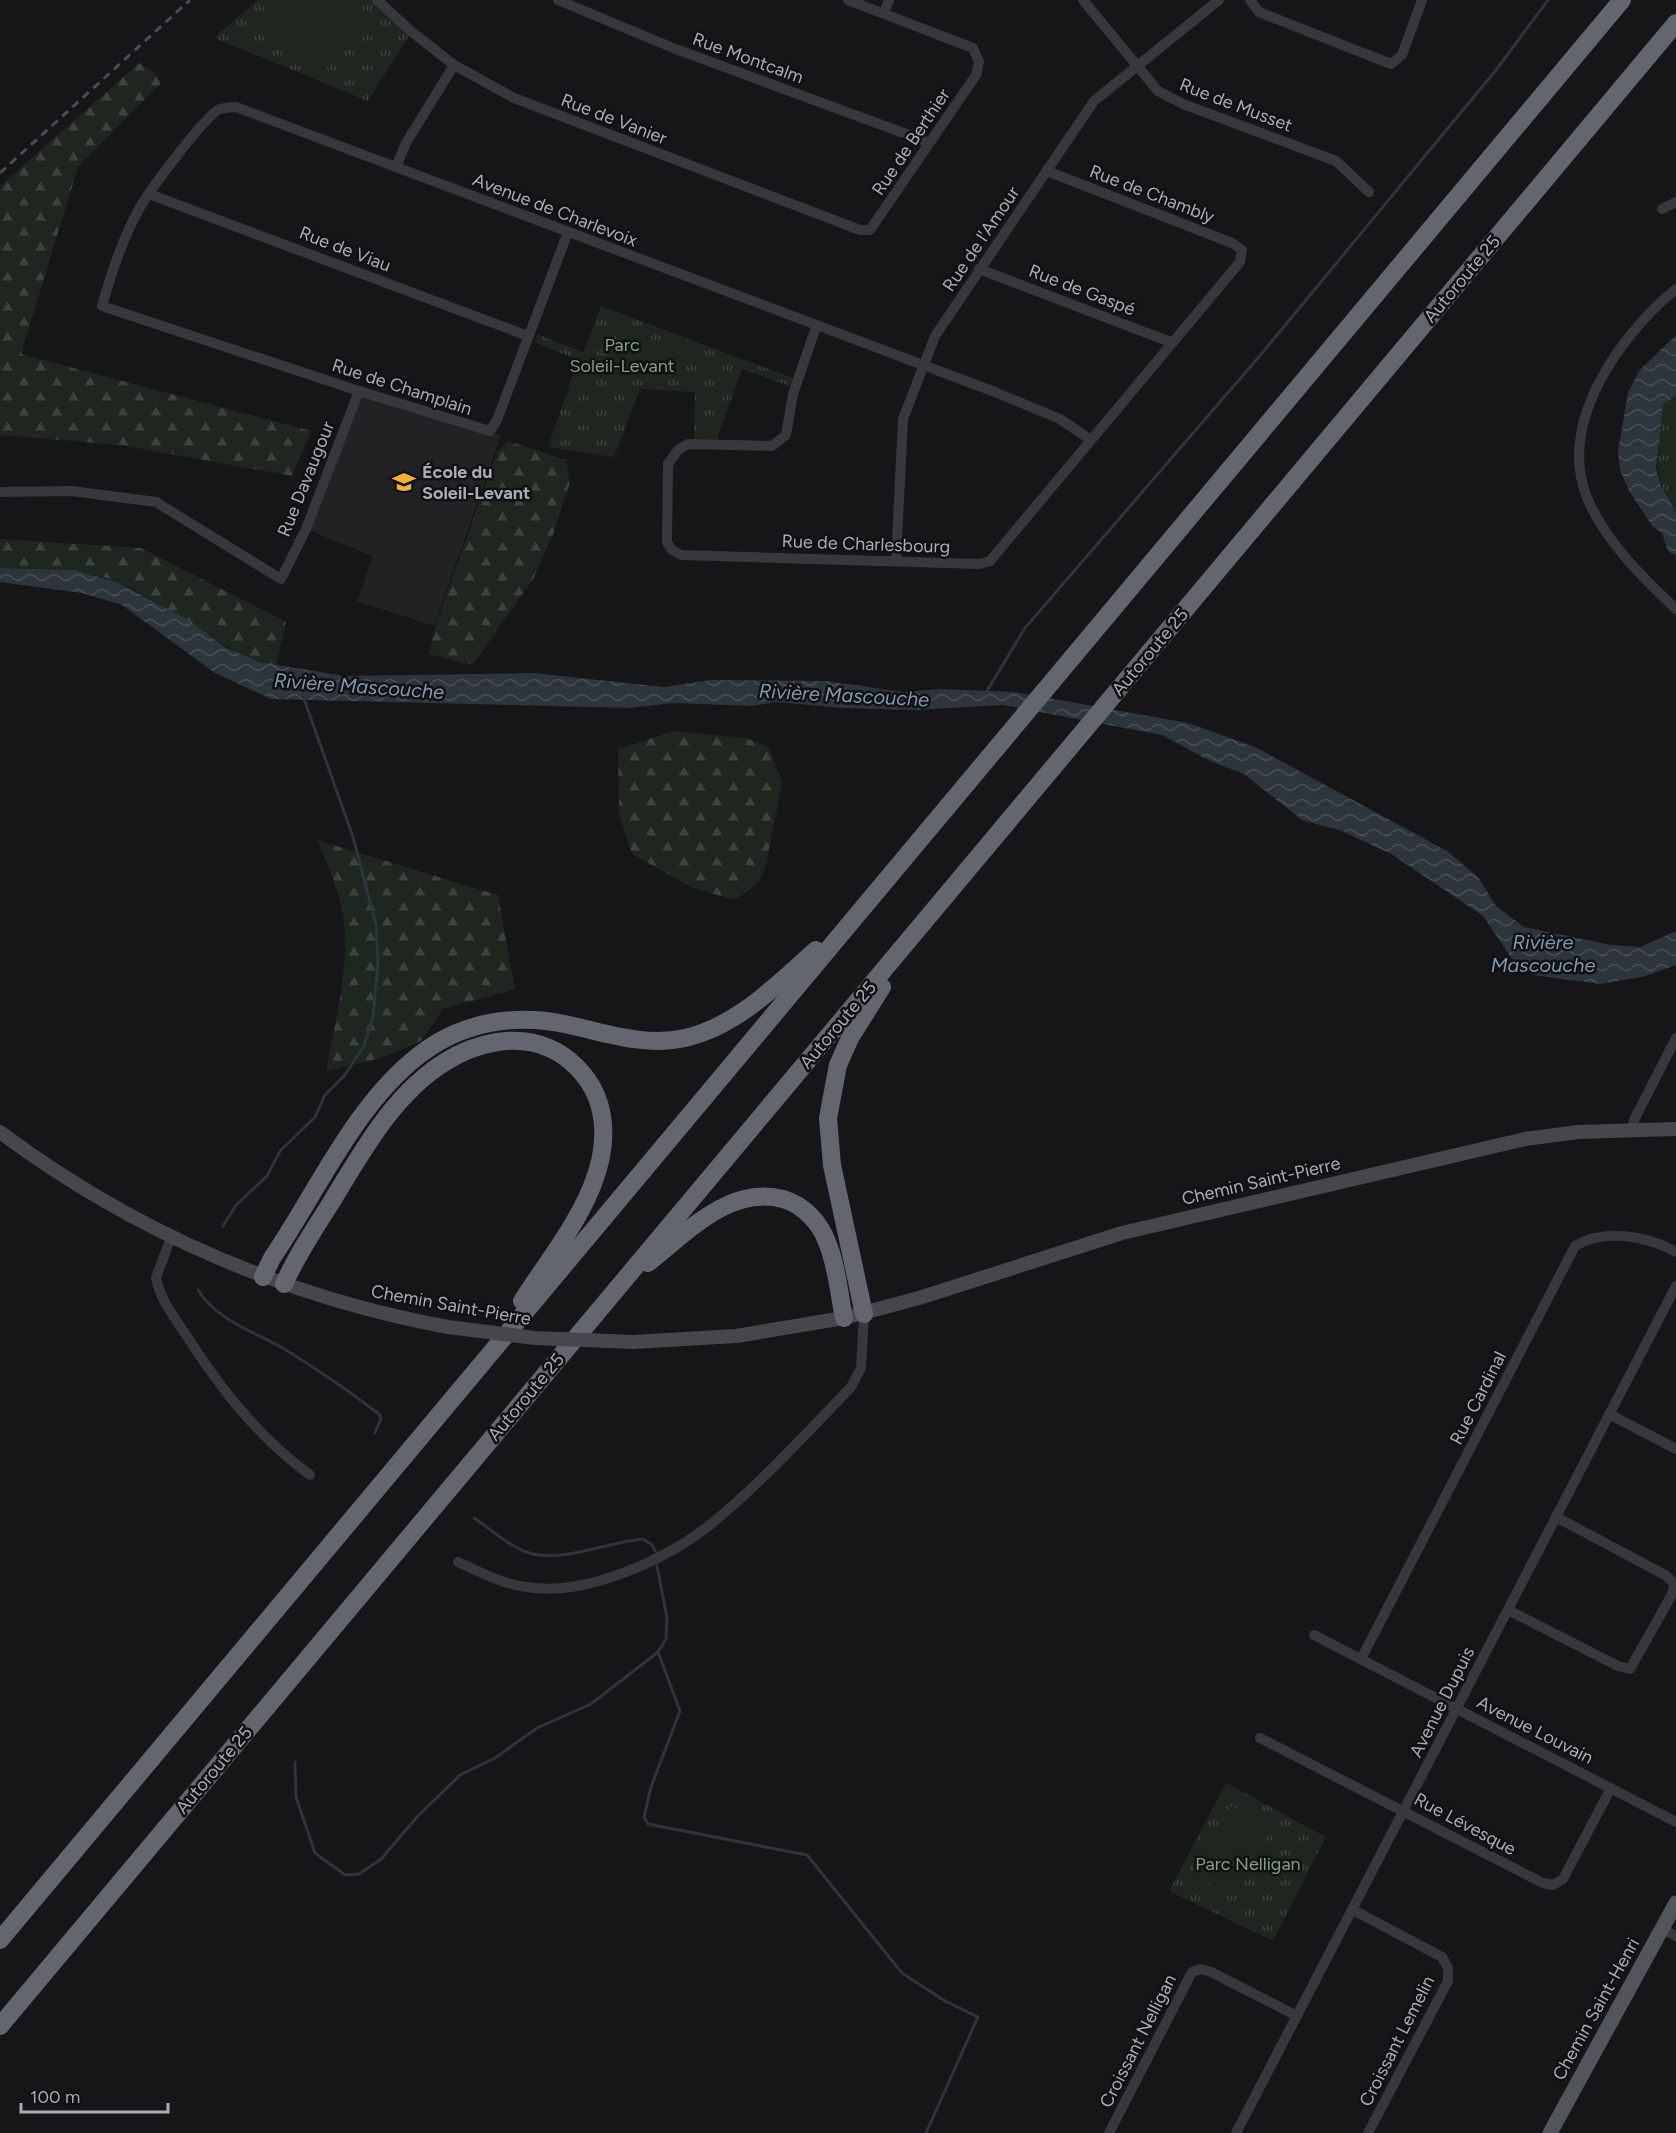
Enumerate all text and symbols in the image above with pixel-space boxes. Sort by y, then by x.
street label: Rue Montcalm [690,28,806,88]
street label: Rue de Musset [1176,73,1296,137]
street label: Rue de Berthier [867,84,955,200]
street label: Rue de Vanier [558,89,670,149]
street label: Rue de Chambly [1086,160,1218,228]
street label: Avenue de Charlevoix [470,168,641,252]
street label: Rue de l'Amour [938,182,1024,296]
street label: Rue de Viau [296,221,394,277]
street label: Autoroute 25 [1419,231,1505,327]
street label: Rue de Gaspé [1026,260,1138,320]
park label: Parc Soleil-Levant [569,334,675,377]
street label: Rue de Champlain [329,354,475,420]
street label: Rue Davaugour [273,418,339,540]
place label: École du Soleil-Levant [422,461,530,504]
school or university icon: École du Soleil-Levant [391,469,417,495]
street label: Rue de Charlesbourg [781,530,951,558]
street label: Autoroute 25 [1107,604,1193,700]
water label: Rivière Mascouche [273,668,445,704]
water label: Rivière Mascouche [758,679,930,711]
water label: Rivière Mascouche [1491,930,1595,977]
street label: Autoroute 25 [795,977,881,1073]
street label: Chemin Saint-Pierre [1180,1152,1343,1210]
street label: Chemin Saint-Pierre [369,1280,533,1330]
street label: Rue Cardinal [1445,1348,1511,1448]
street label: Autoroute 25 [483,1349,569,1445]
street label: Avenue Dupuis [1405,1643,1479,1761]
street label: Avenue Louvain [1473,1691,1597,1769]
street label: Autoroute 25 [171,1722,257,1818]
street label: Rue Lévesque [1410,1788,1520,1860]
park label: Parc Nelligan [1195,1853,1301,1875]
street label: Chemin Saint-Henri [1548,1934,1644,2084]
street label: Croissant Nelligan [1095,1971,1181,2111]
street label: Croissant Lemelin [1355,1972,1439,2110]
scale bar [21,2076,168,2114]
text: 100 m [30,2086,80,2108]

